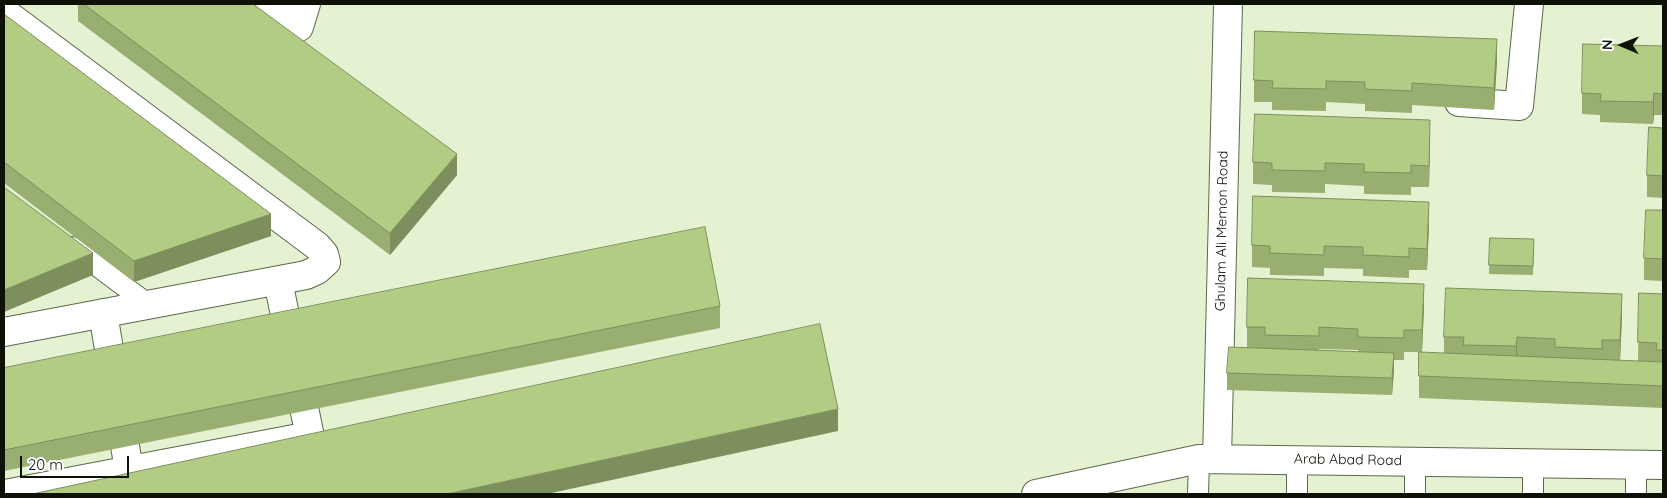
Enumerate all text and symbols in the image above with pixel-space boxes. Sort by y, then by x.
north arrow [1597,20,1647,70]
text: N [1598,39,1616,50]
street label: Ghulam Ali Memon Road [1212,151,1232,311]
scale bar [22,446,131,478]
street label: Arab Abad Road [1294,451,1402,469]
text: 20 m [28,455,63,474]

